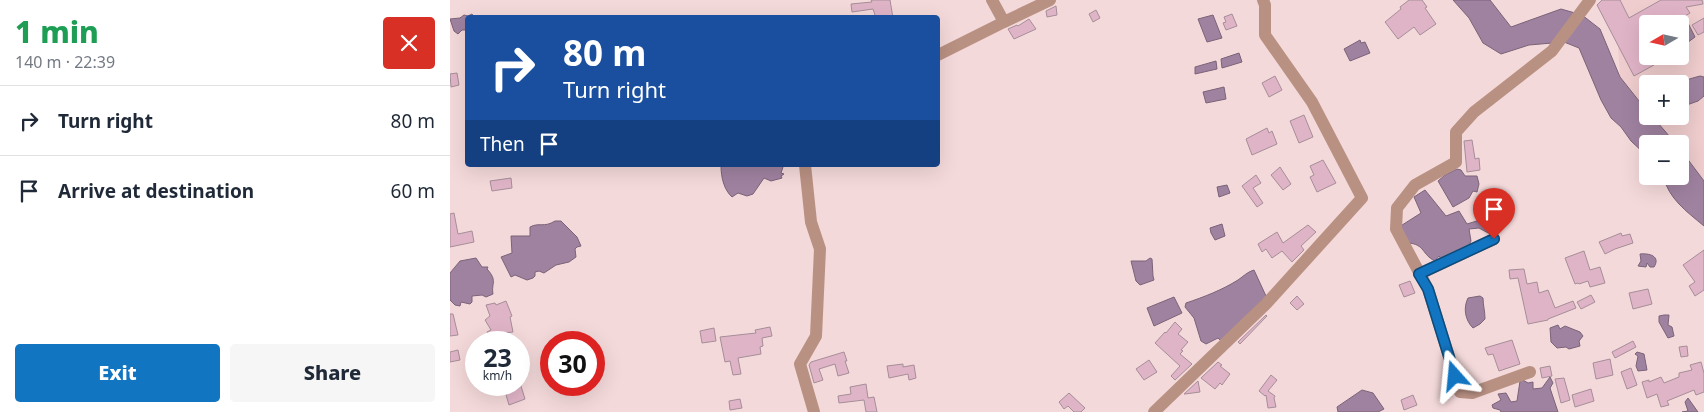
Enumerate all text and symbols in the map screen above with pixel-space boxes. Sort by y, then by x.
text: 1 min [15,11,99,52]
north arrow [1639,15,1689,65]
map controls [1639,15,1689,185]
button: close [383,17,435,69]
text: 80 m [563,29,646,76]
icon: right [480,35,545,100]
text: 140 m · 22:39 [15,51,115,73]
text: Turn right [563,74,666,104]
button: + [1639,75,1689,125]
icon: right [15,107,43,135]
text: Turn right [58,108,153,134]
text: 80 m [391,108,435,134]
icon: arrive [535,130,563,158]
text: Then [480,131,525,157]
button: − [1639,135,1689,185]
icon: arrive [15,177,43,205]
text: Arrive at destination [58,178,254,204]
text: 60 m [391,178,435,204]
pin [1473,188,1515,239]
icon: arrive [1480,195,1508,223]
speed limit sign: 30 [540,331,605,396]
text: 23 [483,340,512,374]
button: Exit [15,344,220,402]
button: Share [230,344,435,402]
position arrow [1428,349,1480,401]
text: km/h [483,367,512,384]

